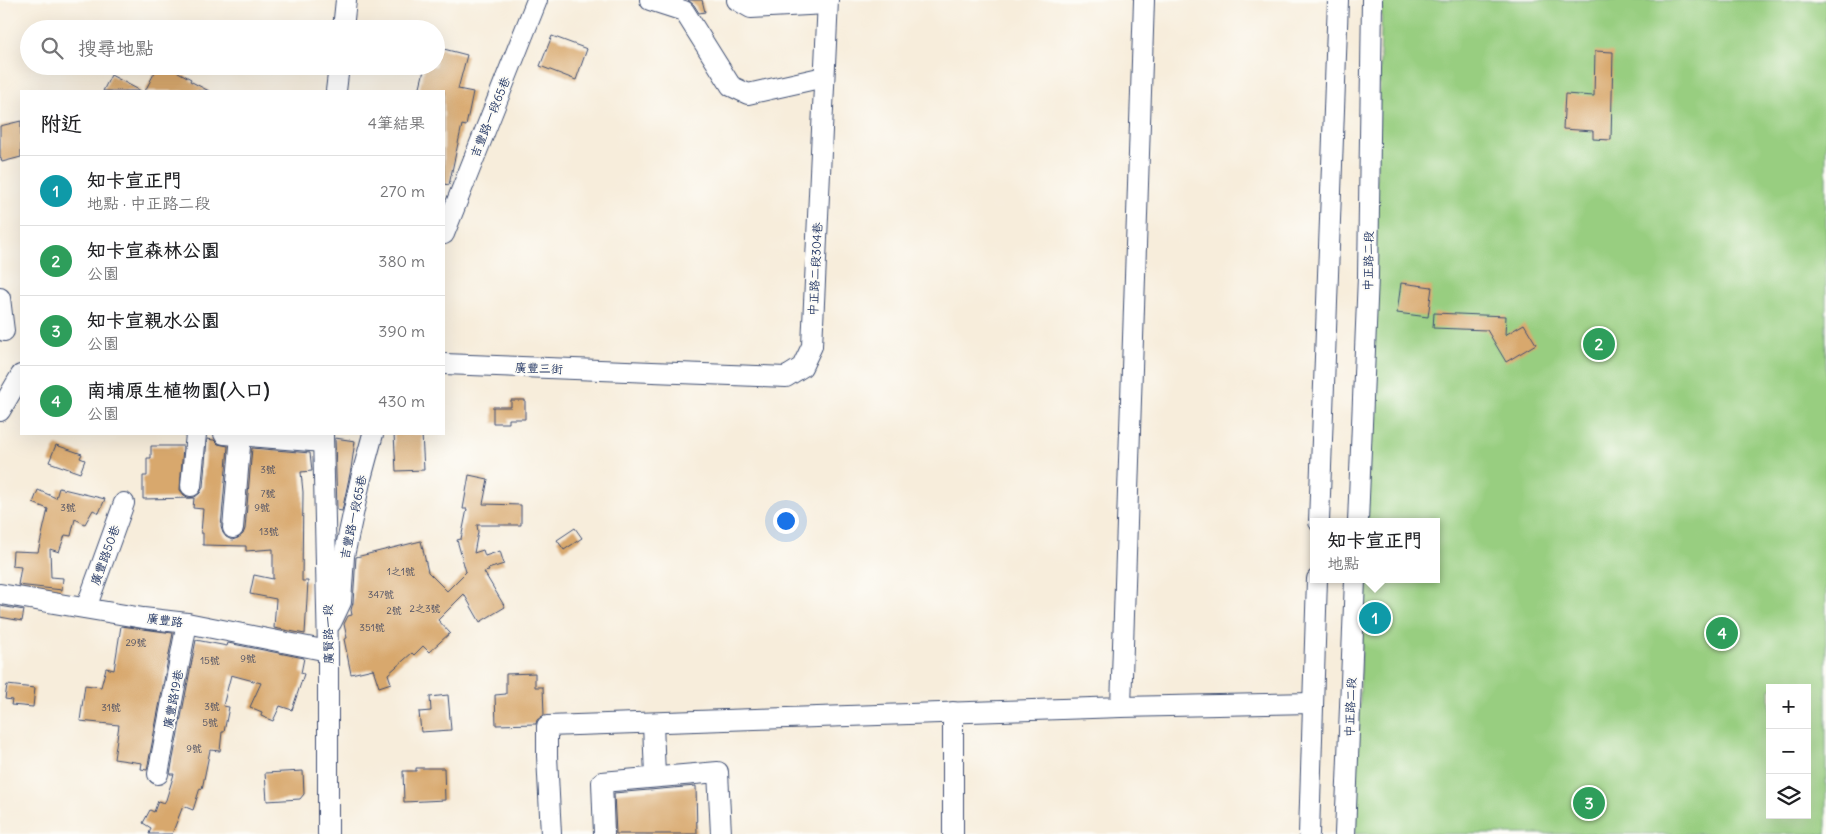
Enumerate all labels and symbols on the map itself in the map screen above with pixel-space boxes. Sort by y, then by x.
street label: 吉豐路一段65巷 [467,74,513,160]
street label: 中正路二段304巷 [805,222,825,316]
street label: 中正路二段 [1360,231,1376,291]
pin: 2 [1583,325,1615,363]
street label: 廣豐三街 [515,360,563,376]
house number: 3號 [260,463,276,476]
street label: 吉豐路一段65巷 [337,473,369,561]
house number: 7號 [261,487,275,500]
house number: 3號 [60,501,76,514]
house number: 9號 [254,501,270,514]
your location [773,508,799,534]
street label: 廣豐路50巷 [87,523,123,587]
house number: 13號 [259,525,279,538]
house number: 1之1號 [387,565,415,578]
house number: 347號 [368,588,394,601]
pin: 1 [1359,599,1391,637]
house number: 2之3號 [409,602,441,615]
street label: 廣賢路一段 [320,604,336,664]
house number: 2號 [386,604,402,617]
street label: 廣豐路 [146,610,184,630]
pin: 4 [1706,614,1738,652]
house number: 351號 [359,621,385,634]
house number: 29號 [125,636,147,649]
house number: 9號 [240,652,256,665]
house number: 15號 [200,654,220,667]
street label: 廣豐路19巷 [160,668,186,730]
street label: 中正路二段 [1341,677,1359,737]
house number: 3號 [204,700,220,713]
house number: 31號 [101,701,121,714]
house number: 5號 [202,716,218,729]
house number: 9號 [186,742,202,755]
pin: 3 [1573,784,1605,822]

